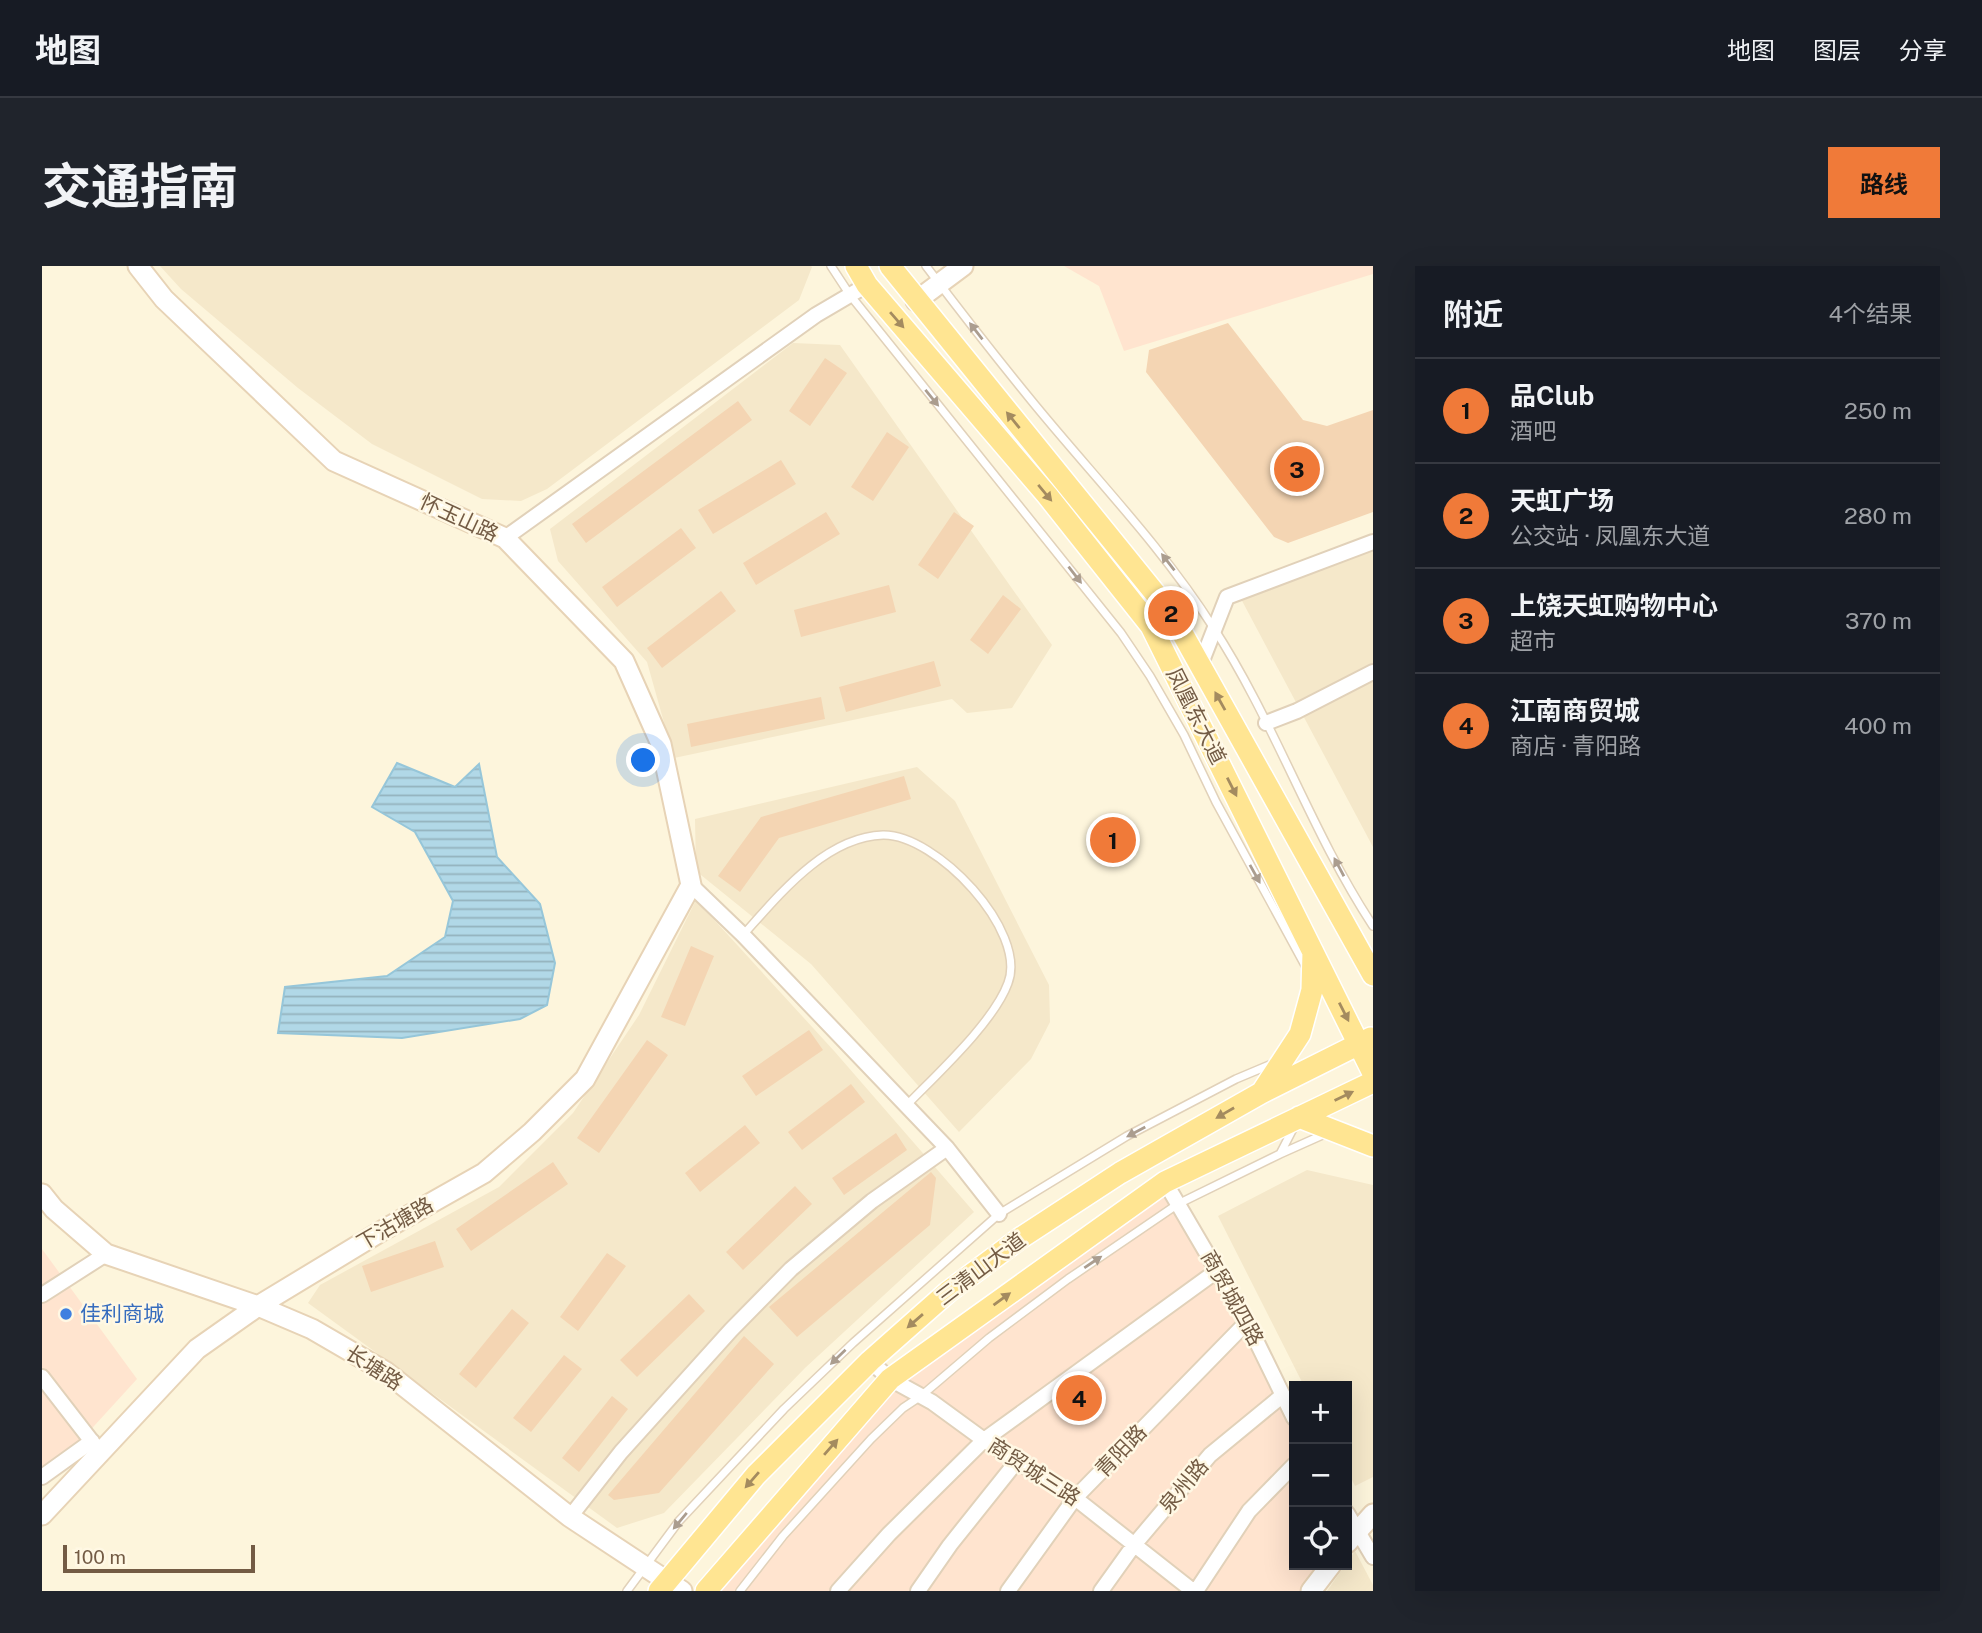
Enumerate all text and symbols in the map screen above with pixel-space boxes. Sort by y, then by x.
text: 地图 [35,31,101,69]
text: 地图 [1727,36,1775,64]
text: 图层 [1813,36,1861,64]
text: 分享 [1899,36,1947,64]
button: 路线 [1828,147,1940,218]
text: 交通指南 [42,157,238,215]
text: 附近 [1443,296,1503,332]
text: 4个结果 [1829,300,1912,327]
one-way arrow [889,311,905,329]
one-way arrow [969,322,984,340]
text: 品Club [1510,380,1594,411]
one-way arrow [925,389,940,407]
text: 1 [1461,397,1471,424]
text: 250 m [1844,397,1912,424]
one-way arrow [1006,412,1021,430]
text: 酒吧 [1510,417,1556,444]
pin: 3 [1274,443,1320,495]
one-way arrow [1037,484,1052,501]
text: 天虹广场 [1510,485,1614,516]
street label: 怀玉山路 [416,488,503,547]
text: 2 [1459,502,1473,529]
text: 280 m [1844,502,1912,529]
text: 公交站 · 凤凰东大道 [1510,522,1710,549]
one-way arrow [1160,554,1175,572]
one-way arrow [1067,566,1082,584]
pin: 2 [1148,587,1194,639]
text: 上饶天虹购物中心 [1510,590,1718,621]
text: 3 [1458,607,1474,634]
text: 370 m [1845,607,1912,634]
text: 超市 [1510,627,1556,654]
street label: 凤凰东大道 [1161,663,1231,768]
one-way arrow [1214,692,1226,711]
text: 江南商贸城 [1510,695,1640,726]
text: 4 [1458,712,1474,739]
text: 400 m [1844,712,1912,739]
text: 商店 · 青阳路 [1510,732,1641,759]
your location [626,743,660,777]
one-way arrow [1226,777,1237,797]
pin: 1 [1090,814,1136,866]
one-way arrow [1333,857,1345,877]
one-way arrow [1249,864,1261,884]
one-way arrow [1339,1002,1350,1022]
one-way arrow [1334,1090,1354,1102]
one-way arrow [1216,1107,1235,1119]
one-way arrow [1126,1126,1145,1138]
street label: 下沽塘路 [352,1192,437,1255]
street label: 三清山大道 [931,1227,1030,1310]
street label: 商贸城四路 [1196,1246,1269,1350]
one-way arrow [1083,1256,1102,1269]
one-way arrow [993,1292,1011,1306]
place label: 佳利商城 [80,1301,164,1326]
marker: 佳利商城 [58,1306,74,1322]
one-way arrow [906,1313,924,1329]
street label: 长塘路 [341,1340,407,1395]
one-way arrow [829,1349,847,1365]
pin: 4 [1056,1372,1102,1424]
map controls [1289,1381,1352,1570]
button: + [1289,1381,1352,1444]
street label: 青阳路 [1090,1419,1152,1482]
street label: 商贸城三路 [983,1433,1085,1511]
one-way arrow [823,1438,839,1456]
button: − [1289,1444,1352,1507]
street label: 泉州路 [1154,1454,1213,1518]
one-way arrow [744,1471,760,1489]
button: locate [1289,1507,1352,1570]
one-way arrow [673,1512,688,1529]
scale bar [63,1542,256,1574]
text: 100 m [74,1546,126,1568]

